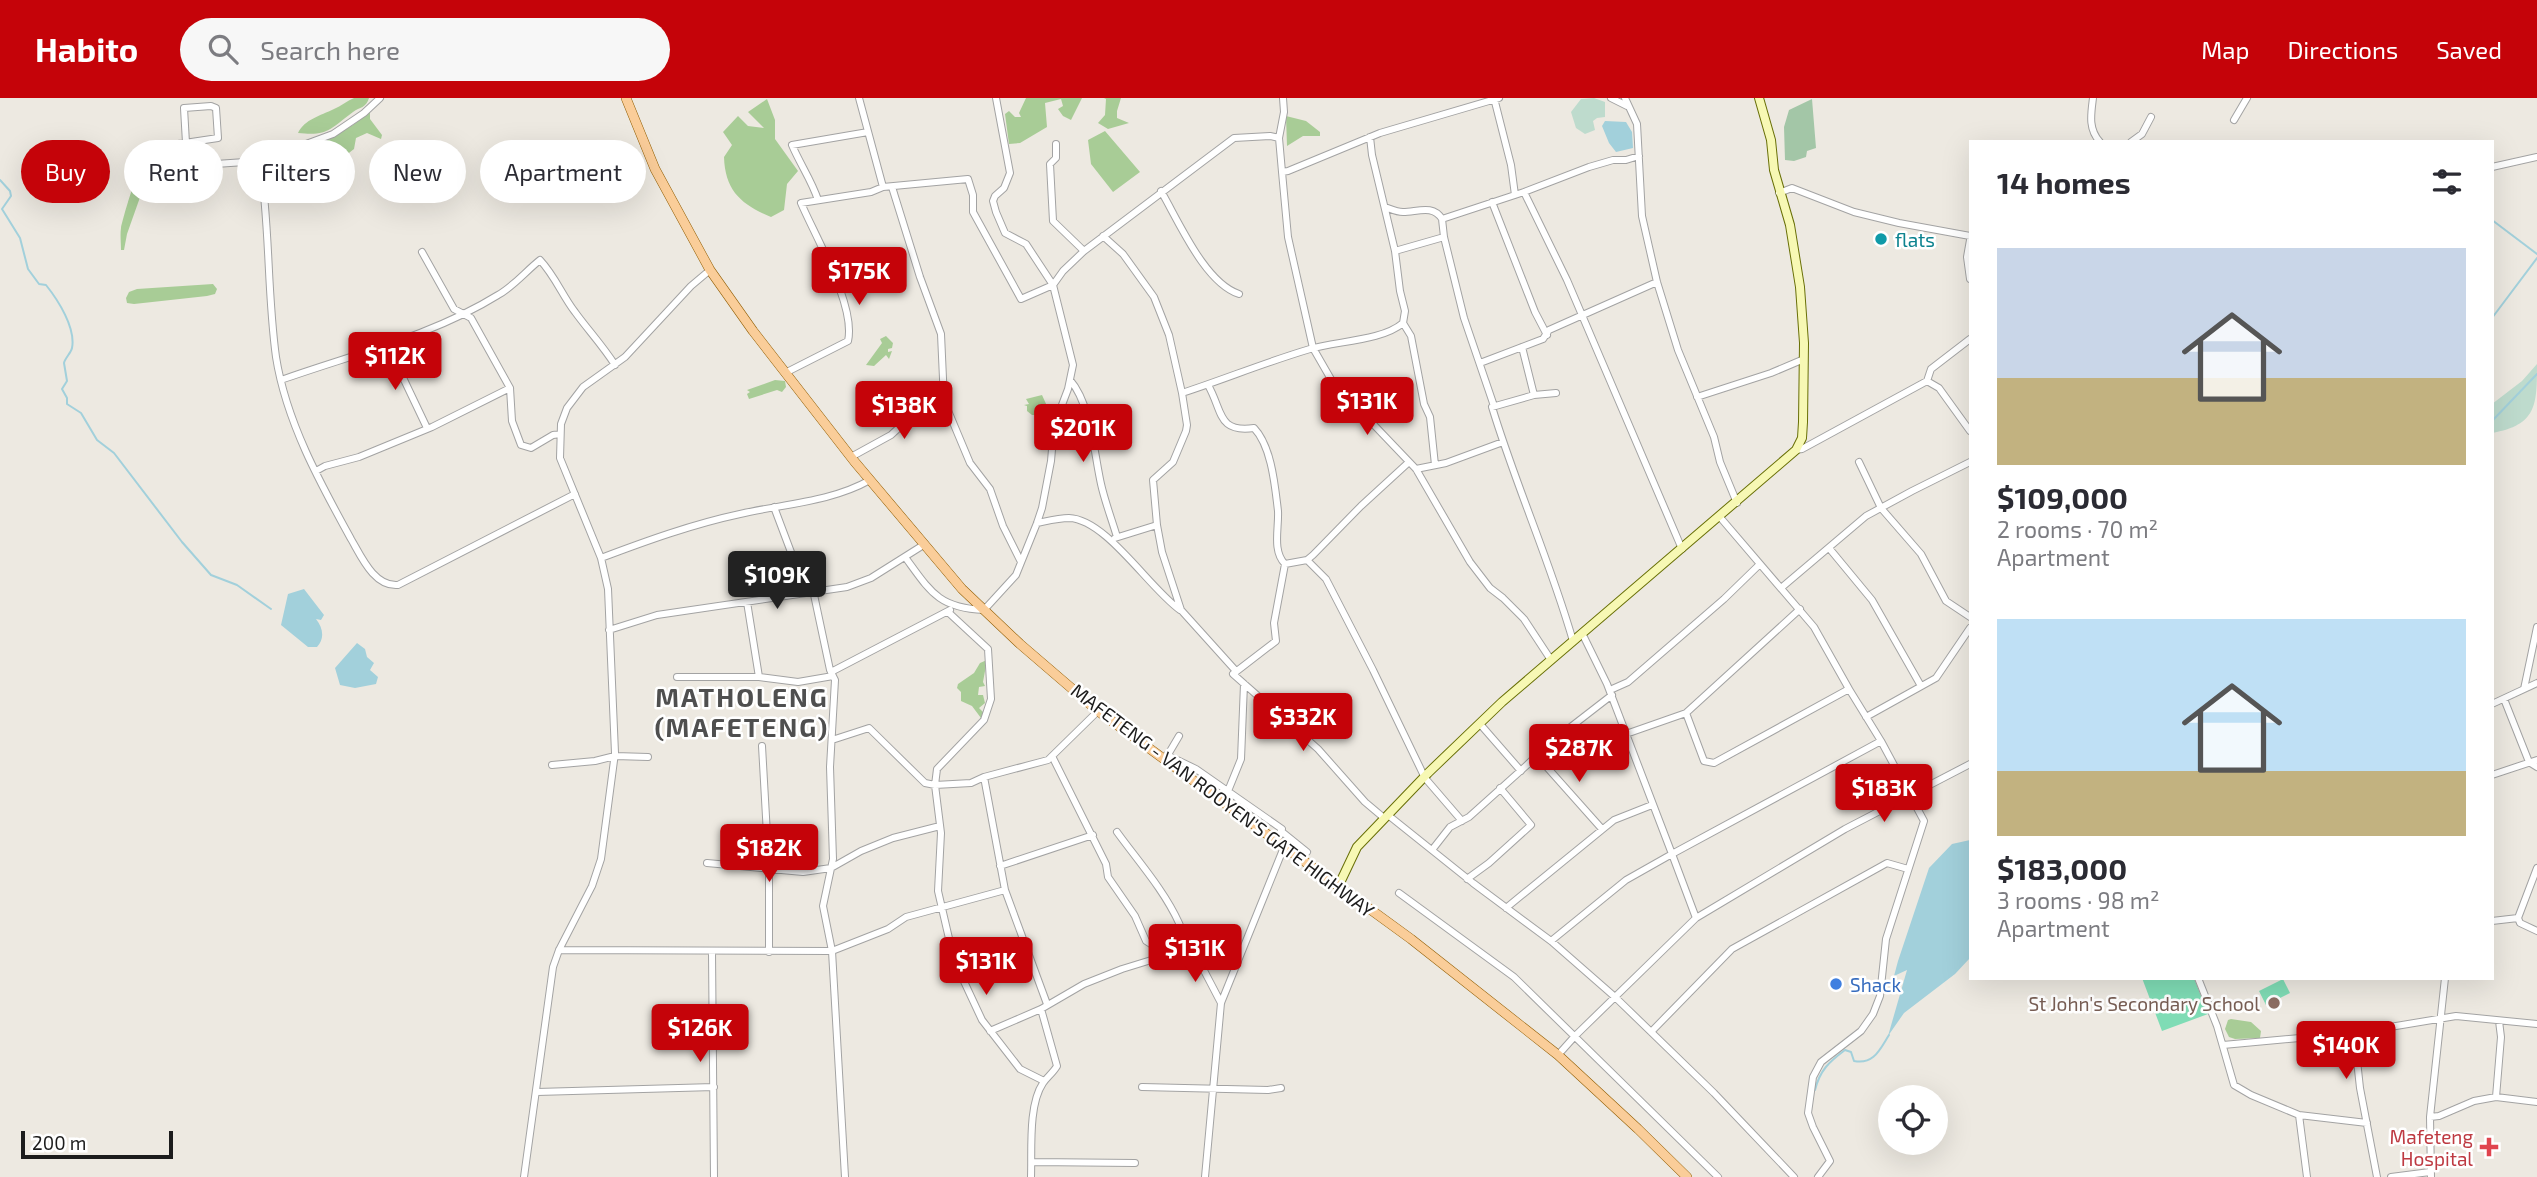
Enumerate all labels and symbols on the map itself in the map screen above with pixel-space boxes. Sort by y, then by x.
place label: flats [1895,228,1935,251]
marker: flats [1873,231,1889,247]
pin: $175K [810,248,908,307]
pin: $112K [346,332,444,392]
pin: $131K [1318,378,1416,437]
pin: $138K [855,382,953,441]
pin: $201K [1034,404,1132,464]
pin: $109K [728,552,826,611]
street label: MAFETENG - VAN ROOYEN'S GATE HIGHWAY [1067,678,1379,922]
district label: MATHOLENG (MAFETENG) [655,681,829,742]
pin: $332K [1254,694,1352,753]
pin: $287K [1530,724,1628,784]
pin: $183K [1835,764,1933,824]
pin: $182K [720,824,818,884]
pin: $131K [1146,924,1244,984]
pin: $131K [937,937,1035,997]
place label: Shack [1850,973,1901,996]
marker: Shack [1828,976,1844,992]
place label: St John's Secondary School [2029,992,2260,1015]
marker: St John's Secondary School [2266,995,2282,1011]
pin: $126K [651,1004,749,1064]
pin: $140K [2297,1021,2395,1081]
place label: Mafeteng Hospital [2390,1125,2473,1170]
scale bar [21,1128,173,1160]
marker: Mafeteng Hospital [2479,1137,2499,1157]

